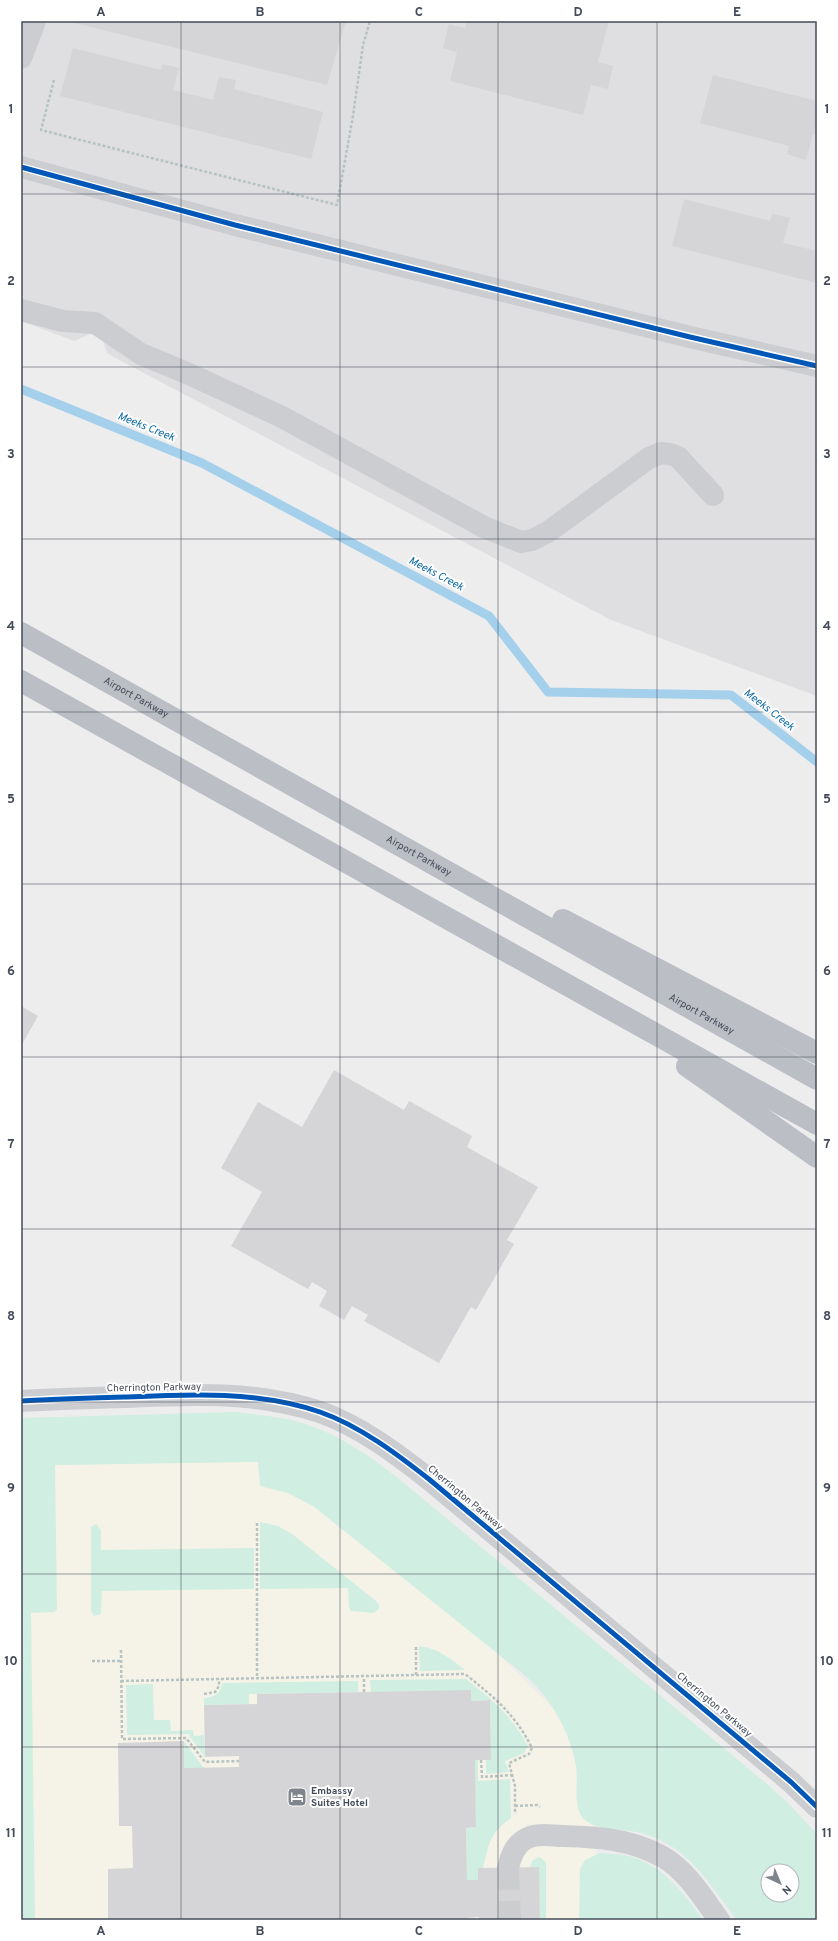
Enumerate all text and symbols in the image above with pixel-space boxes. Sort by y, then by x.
text: A [96,5,106,21]
text: B [256,5,265,21]
text: C [415,5,423,21]
text: D [573,5,583,21]
text: E [733,5,741,21]
text: 1 [8,102,14,118]
text: 1 [824,102,830,118]
text: 2 [7,274,15,290]
text: 2 [823,274,831,290]
water label: Meeks Creek [115,409,177,445]
text: 3 [7,447,15,463]
text: 3 [823,447,831,463]
water label: Meeks Creek [406,554,466,595]
text: 4 [7,619,15,635]
text: 4 [823,619,831,635]
street label: Airport Parkway [101,674,171,721]
water label: Meeks Creek [741,686,797,734]
text: 5 [7,792,15,808]
text: 5 [823,792,831,808]
street label: Airport Parkway [384,832,454,879]
text: 6 [7,964,15,980]
text: 6 [823,964,831,980]
street label: Airport Parkway [667,991,736,1038]
text: 7 [8,1137,15,1153]
text: 7 [824,1137,831,1153]
text: 8 [7,1309,15,1325]
text: 8 [823,1309,831,1325]
street label: Cherrington Parkway [107,1381,201,1395]
street label: Cherrington Parkway [425,1463,505,1533]
text: 9 [7,1481,15,1497]
text: 9 [823,1481,831,1497]
text: 10 [4,1654,18,1670]
text: 10 [820,1654,834,1670]
street label: Cherrington Parkway [674,1670,754,1740]
place label: Embassy Suites Hotel [311,1785,368,1810]
hotel icon: Embassy Suites Hotel [286,1786,308,1808]
text: 11 [6,1826,16,1842]
text: 11 [822,1826,832,1842]
north arrow [760,1863,800,1903]
text: N [779,1882,794,1897]
text: A [96,1924,106,1940]
text: B [256,1924,265,1940]
text: C [415,1924,423,1940]
text: D [573,1924,583,1940]
text: E [733,1924,741,1940]

